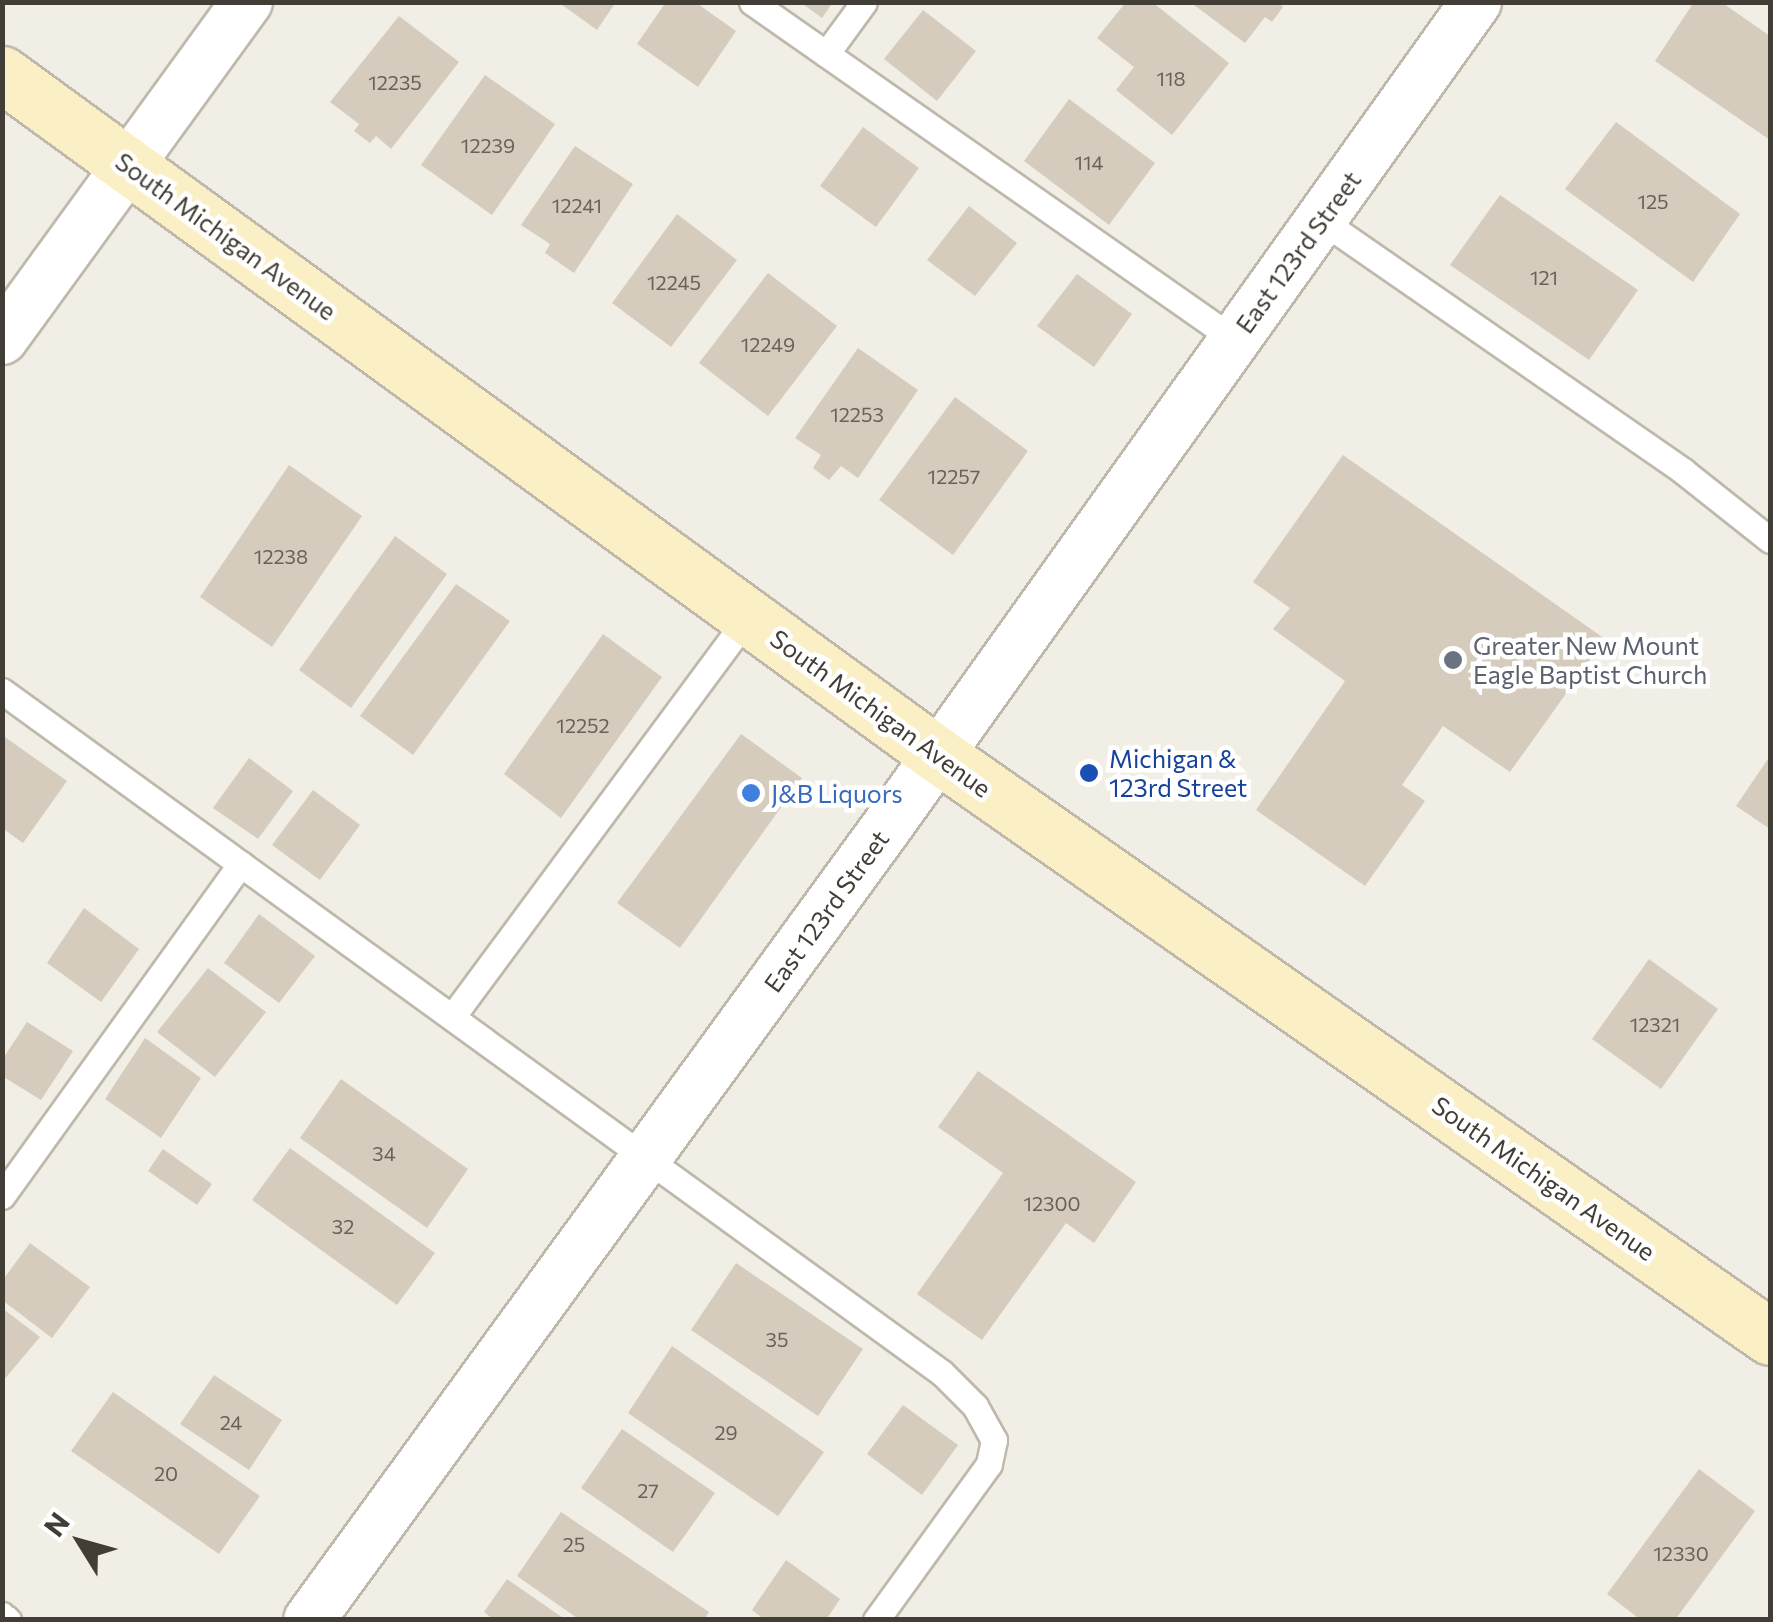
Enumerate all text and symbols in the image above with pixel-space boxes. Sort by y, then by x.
house number: 118 [1156,66,1186,90]
house number: 12235 [368,70,422,94]
house number: 12239 [461,133,515,157]
street label: South Michigan Avenue [110,146,342,326]
house number: 114 [1074,150,1104,174]
street label: East 123rd Street [1229,165,1367,339]
house number: 125 [1637,189,1669,213]
house number: 12241 [552,193,602,217]
house number: 121 [1530,265,1558,289]
house number: 12245 [647,270,701,294]
house number: 12249 [741,332,795,356]
house number: 12253 [830,402,884,426]
house number: 12257 [928,464,980,488]
house number: 12238 [254,544,308,568]
street label: South Michigan Avenue [765,623,997,803]
place label: Greater New Mount Eagle Baptist Church [1473,631,1707,690]
marker: Greater New Mount Eagle Baptist Church [1442,649,1464,671]
house number: 12252 [556,713,610,737]
place label: Michigan & 123rd Street [1109,744,1247,803]
marker: Michigan & 123rd Street [1078,762,1100,784]
place label: J&B Liquors [771,778,903,808]
marker: J&B Liquors [740,782,762,804]
street label: East 123rd Street [757,824,895,998]
house number: 12321 [1630,1012,1680,1036]
street label: South Michigan Avenue [1427,1090,1661,1266]
house number: 34 [372,1141,396,1165]
house number: 12300 [1023,1191,1081,1215]
house number: 32 [332,1214,354,1238]
house number: 35 [766,1327,788,1351]
house number: 24 [220,1410,242,1434]
house number: 29 [714,1420,738,1444]
house number: 20 [154,1461,178,1485]
house number: 27 [637,1478,659,1502]
north arrow [30,1492,130,1592]
text: N [36,1505,76,1543]
house number: 25 [563,1532,585,1556]
house number: 12330 [1653,1541,1709,1565]

